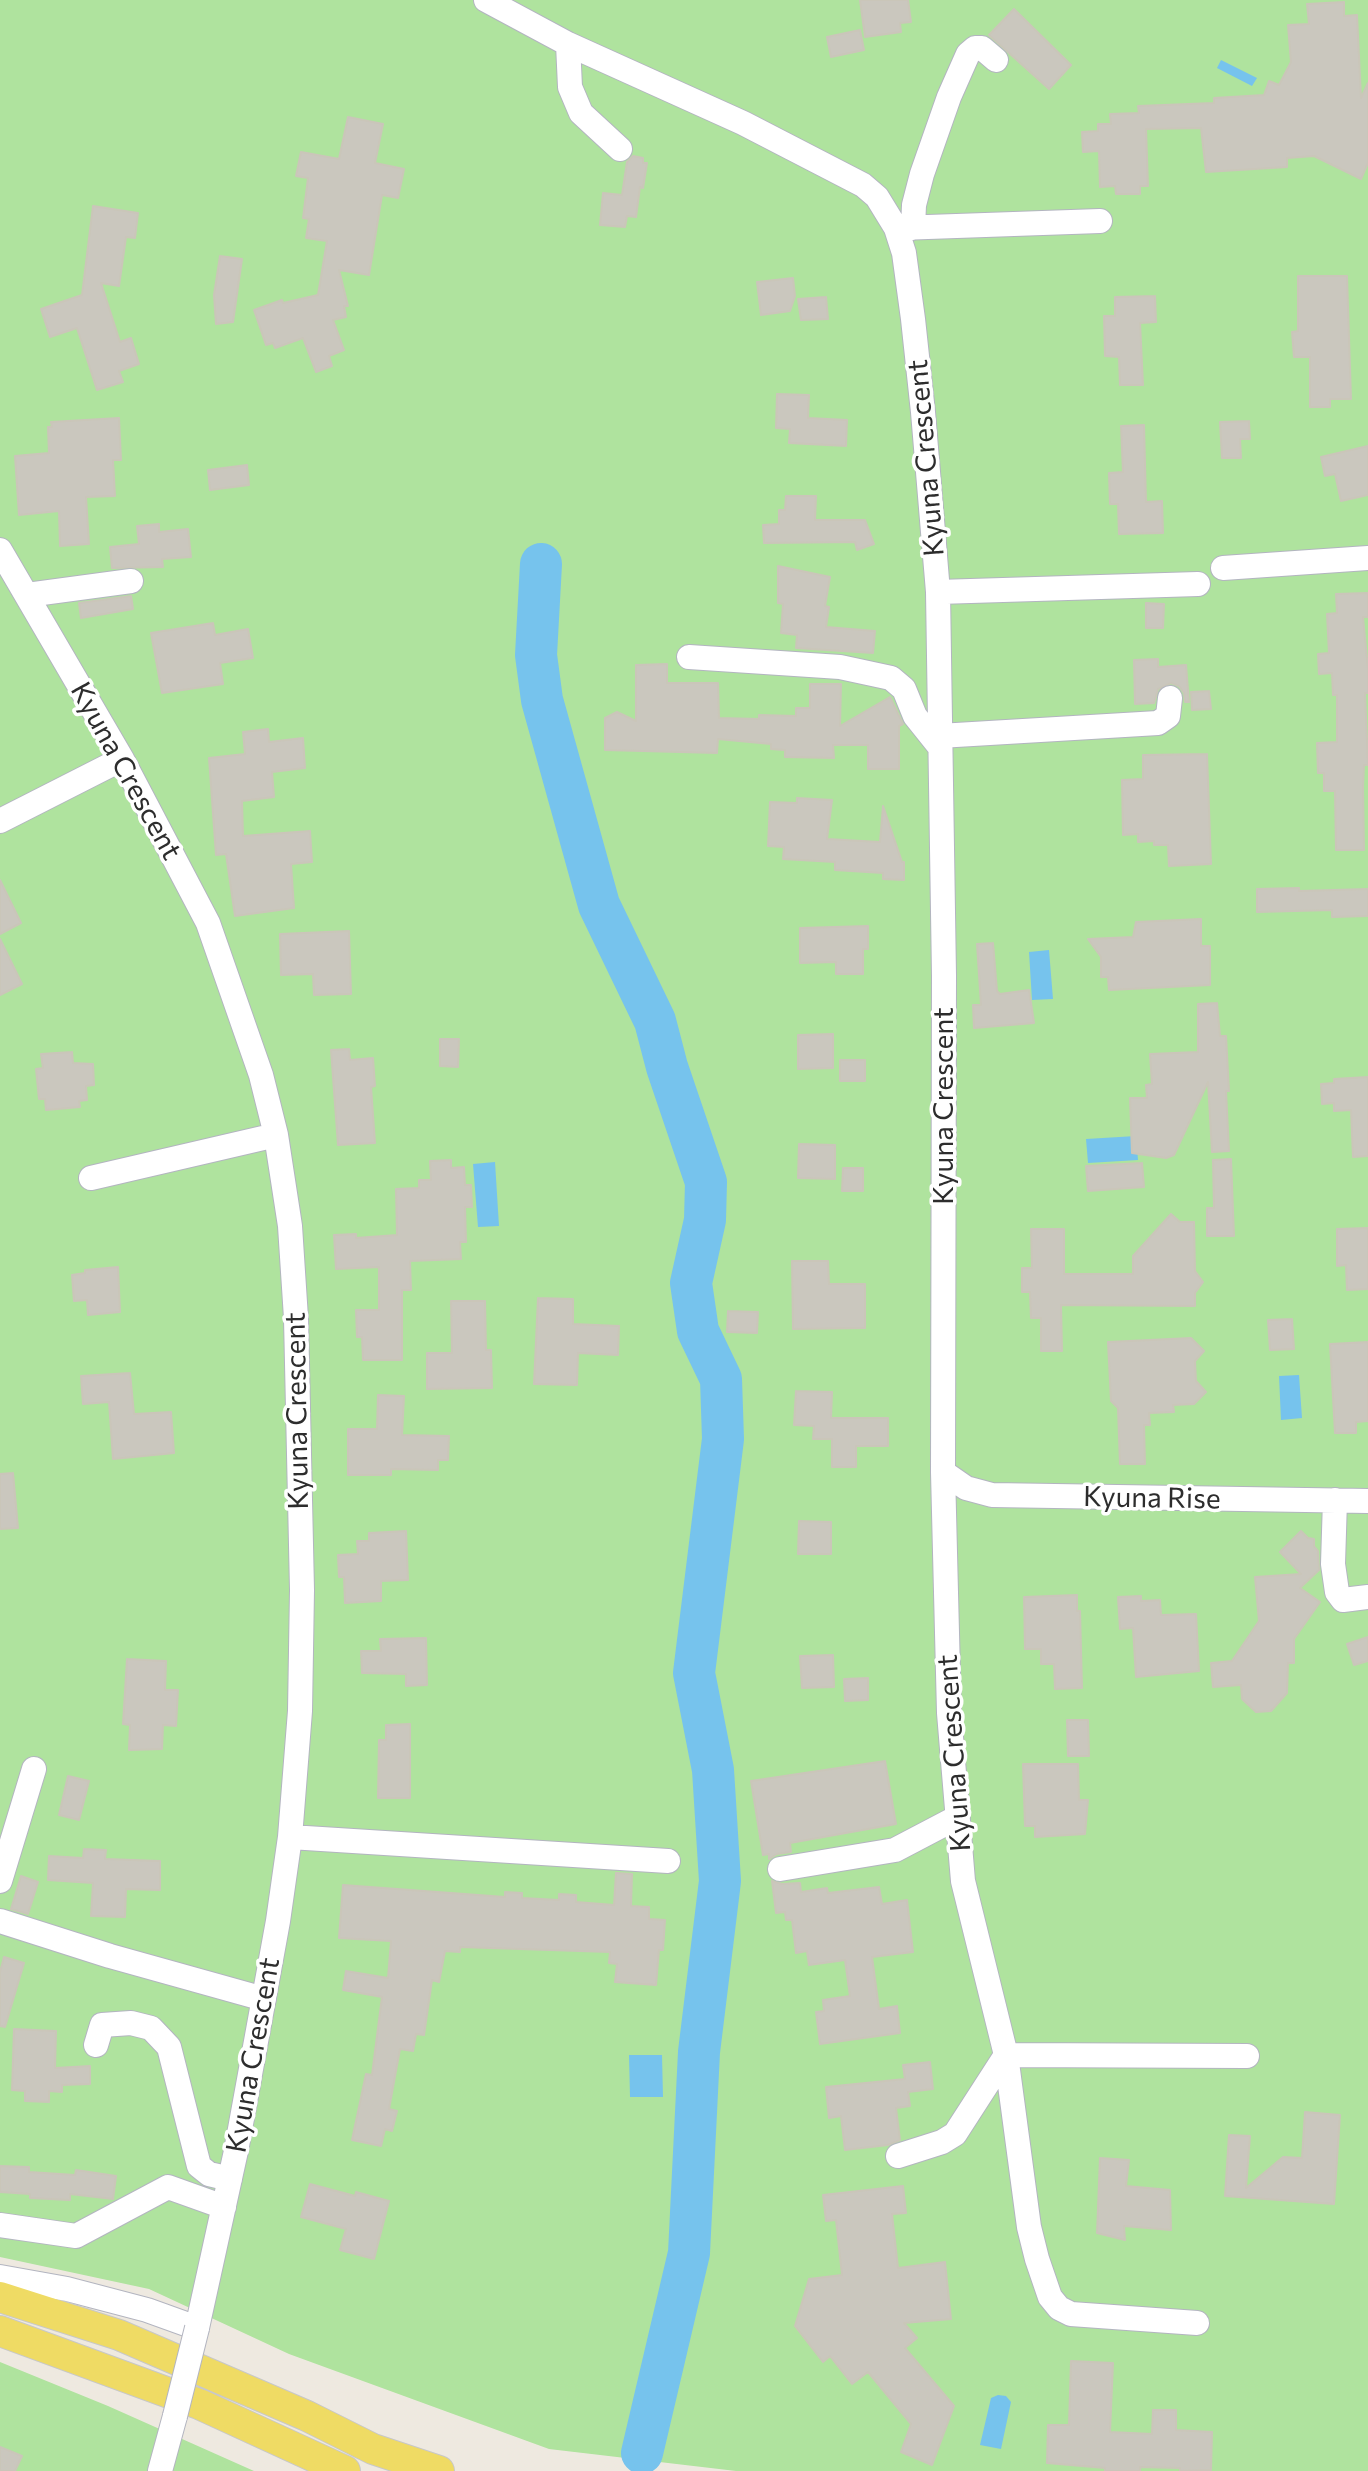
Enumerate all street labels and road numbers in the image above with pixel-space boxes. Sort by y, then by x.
street label: Kyuna Crescent [901,358,951,558]
street label: Kyuna Crescent [63,676,189,866]
street label: Kyuna Crescent [927,1007,961,1205]
street label: Kyuna Crescent [278,1312,316,1510]
street label: Kyuna Rise [1083,1480,1221,1516]
street label: Kyuna Crescent [930,1653,978,1853]
street label: Kyuna Crescent [219,1955,287,2155]

